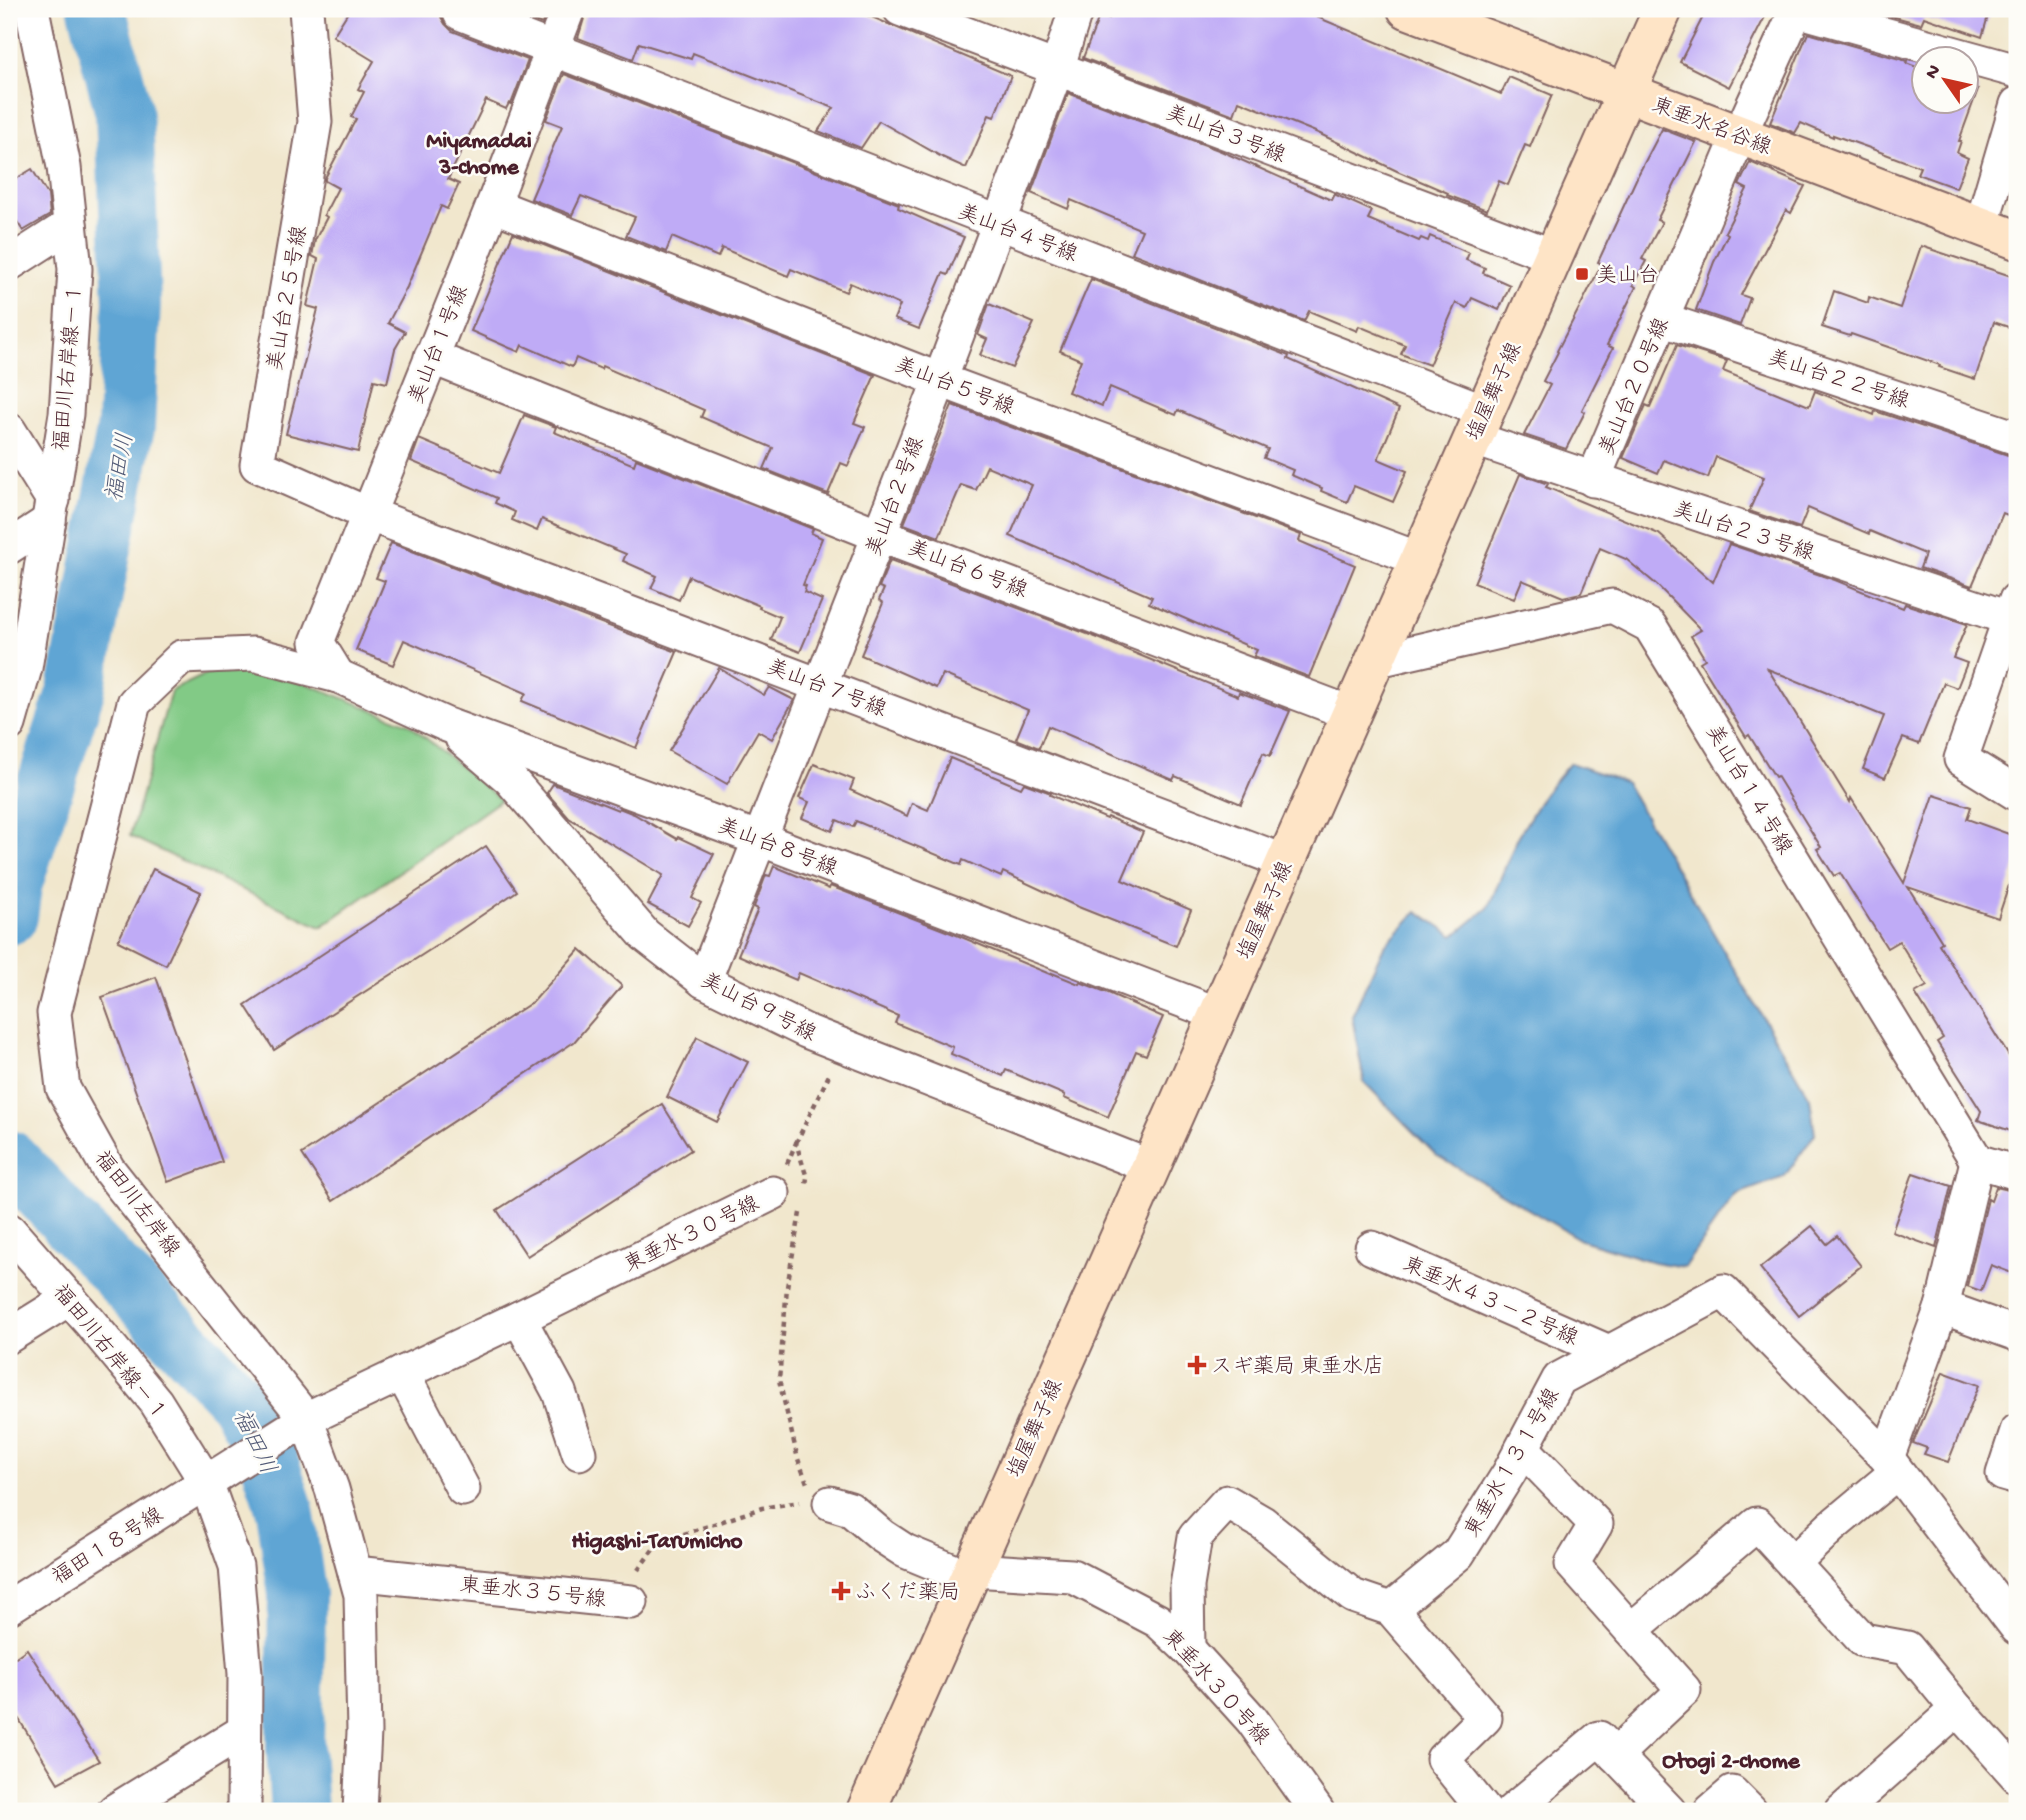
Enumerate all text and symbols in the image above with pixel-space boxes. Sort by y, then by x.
north arrow [1910,46,1980,116]
text: N [1921,61,1947,84]
street label: 東垂水名谷線 [1647,92,1775,163]
street label: 美山台３号線 [1161,101,1288,171]
district label: Miyamadai 3-chome [426,129,532,182]
street label: 美山台４号線 [953,200,1080,270]
street label: 美山台２５号線 [263,224,315,373]
place label: 美山台 [1596,264,1659,290]
marker: 美山台 [1574,266,1590,282]
street label: 福田川右岸線－１ [49,282,90,452]
street label: 美山台１号線 [404,282,475,408]
street label: 美山台２０号線 [1595,314,1676,460]
street label: 塩屋舞子線 [1462,339,1529,445]
street label: 美山台２２号線 [1764,346,1912,416]
street label: 美山台５号線 [890,353,1017,423]
water label: 福田川 [102,431,141,504]
street label: 美山台２号線 [862,434,932,561]
street label: 美山台２３号線 [1669,498,1817,568]
street label: 美山台６号線 [903,536,1030,606]
street label: 美山台７号線 [762,655,889,725]
street label: 美山台１４号線 [1698,721,1796,860]
street label: 美山台８号線 [713,814,840,884]
street label: 塩屋舞子線 [1233,858,1300,964]
street label: 美山台９号線 [696,968,820,1049]
street label: 福田川左岸線 [87,1146,185,1263]
street label: 東垂水３０号線 [620,1191,764,1280]
street label: 東垂水４３－２号線 [1398,1252,1582,1353]
street label: 福田川右岸線－１ [46,1280,172,1427]
place label: スギ薬局 東垂水店 [1211,1354,1384,1381]
marker: スギ薬局 東垂水店 [1189,1357,1205,1373]
street label: 塩屋舞子線 [1003,1376,1070,1482]
street label: 東垂水１３１号線 [1459,1384,1567,1543]
water label: 福田川 [226,1406,280,1479]
street label: 福田１８号線 [48,1503,169,1592]
district label: Higashi-Tarumicho [572,1529,743,1556]
street label: 東垂水３５号線 [458,1572,607,1615]
place label: ふくだ薬局 [855,1581,960,1607]
marker: ふくだ薬局 [833,1583,849,1599]
street label: 東垂水３０号線 [1156,1624,1274,1751]
district label: Otogi 2-chome [1662,1749,1801,1776]

